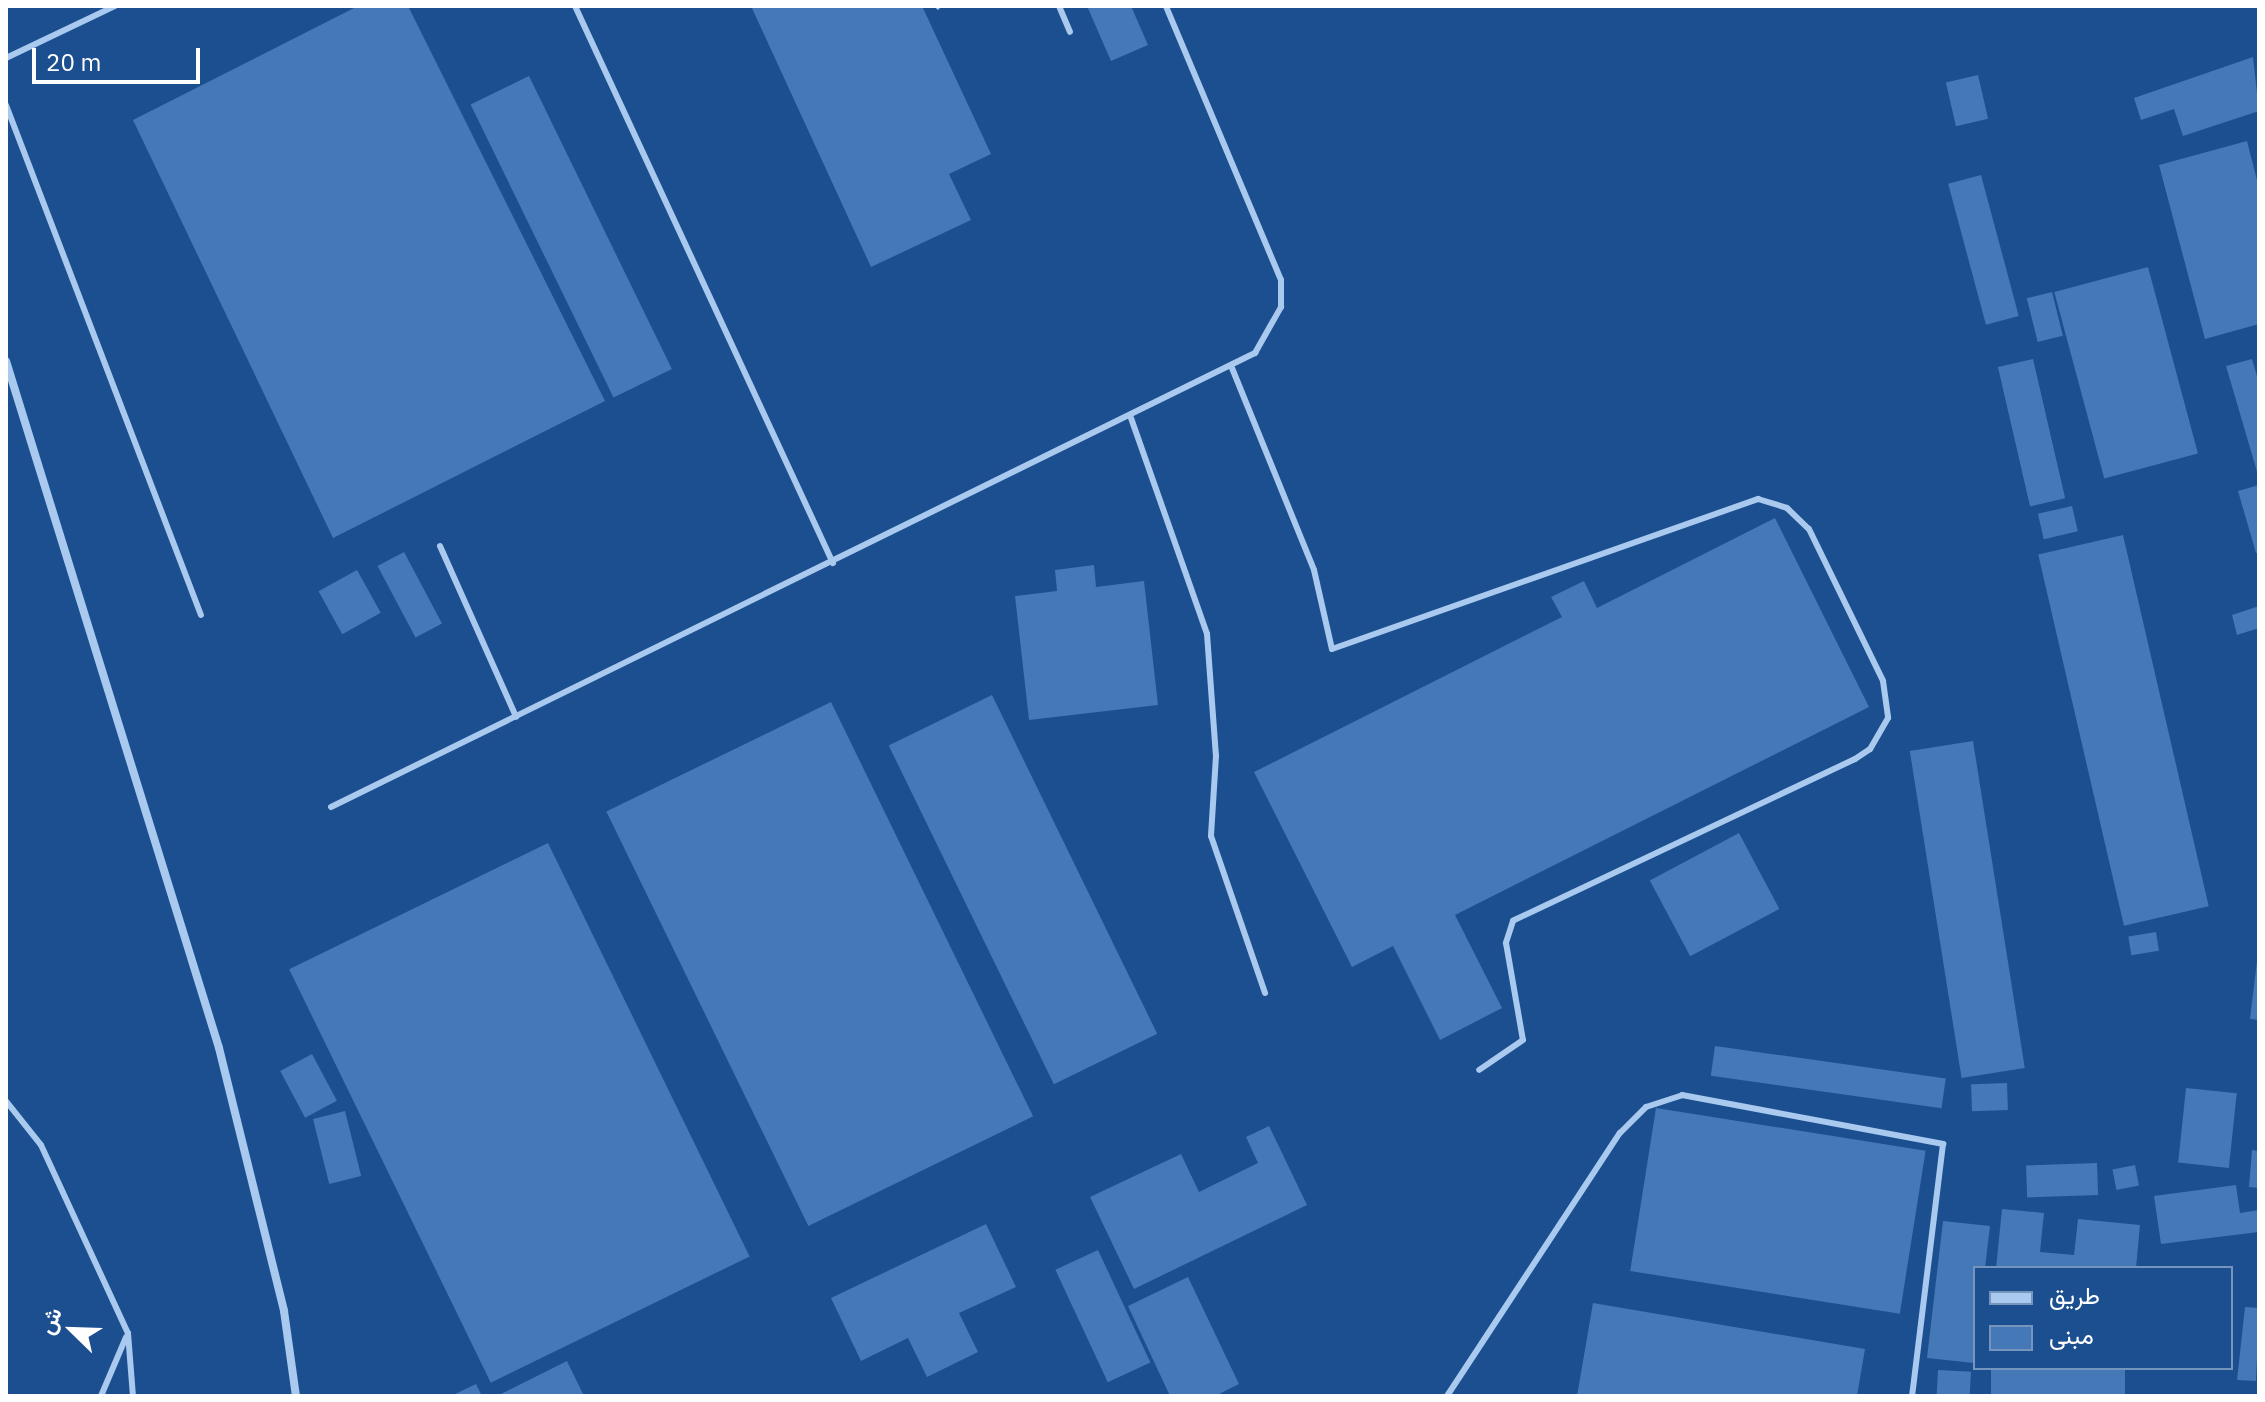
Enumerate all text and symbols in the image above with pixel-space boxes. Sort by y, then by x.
scale bar [36,32,204,82]
text: 20 m [46,46,101,78]
legend [1973,1266,2233,1370]
text: طريق [2049,1279,2100,1311]
north arrow [32,1290,112,1370]
text: ش [31,1303,68,1338]
text: مبنى [2049,1319,2094,1351]

